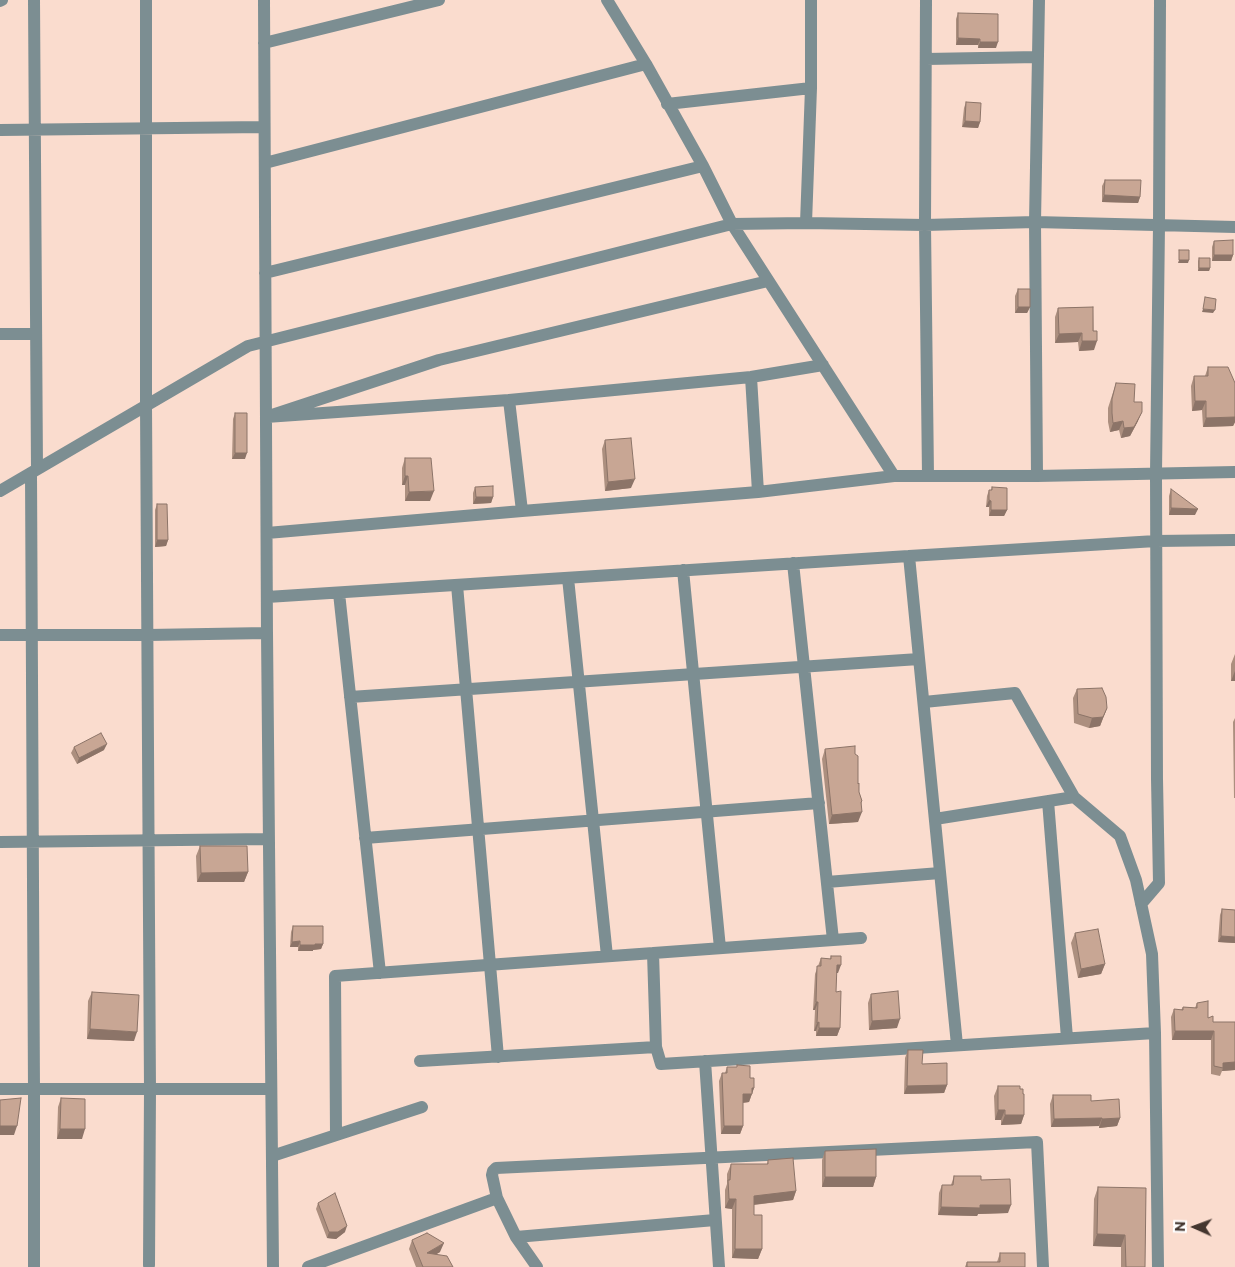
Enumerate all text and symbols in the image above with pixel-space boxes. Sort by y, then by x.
north arrow [1170,1202,1220,1252]
text: N [1171,1221,1188,1232]

